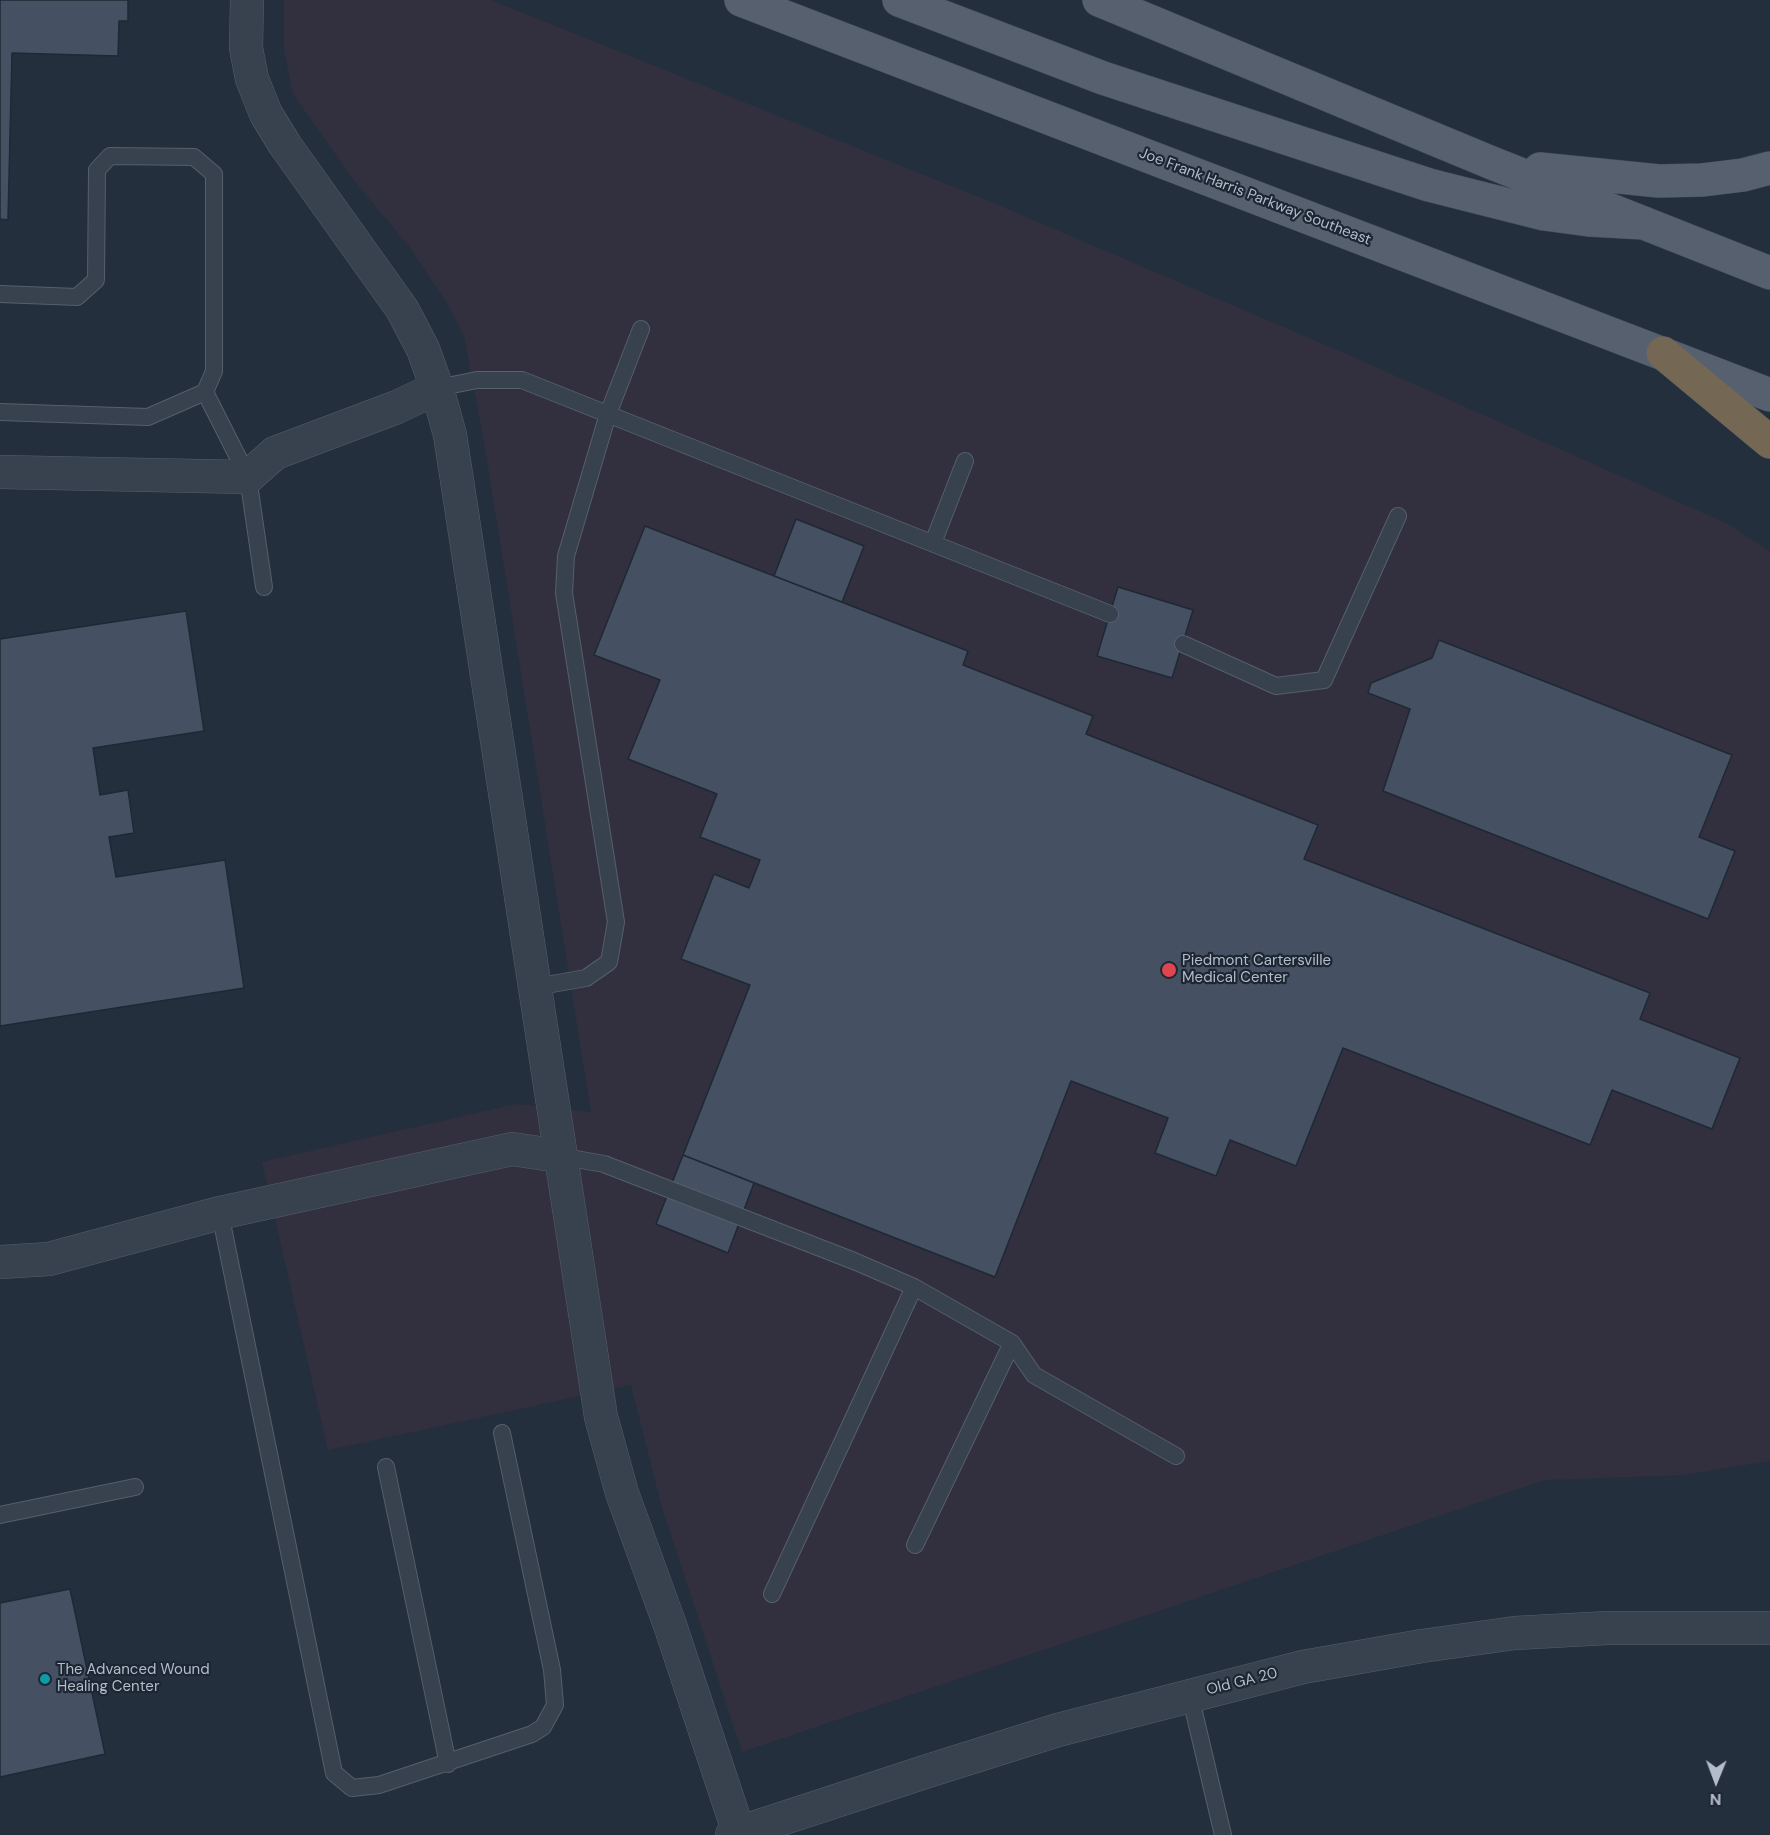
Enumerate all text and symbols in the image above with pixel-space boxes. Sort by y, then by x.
street label: Joe Frank Harris Parkway Southeast [1137,144,1373,250]
place label: Piedmont Cartersville Medical Center [1182,952,1331,987]
marker: Piedmont Cartersville Medical Center [1160,961,1178,979]
place label: The Advanced Wound Healing Center [57,1661,210,1696]
street label: Old GA 20 [1205,1665,1279,1699]
marker: The Advanced Wound Healing Center [38,1672,52,1686]
north arrow [1686,1751,1746,1811]
text: N [1710,1789,1722,1810]

